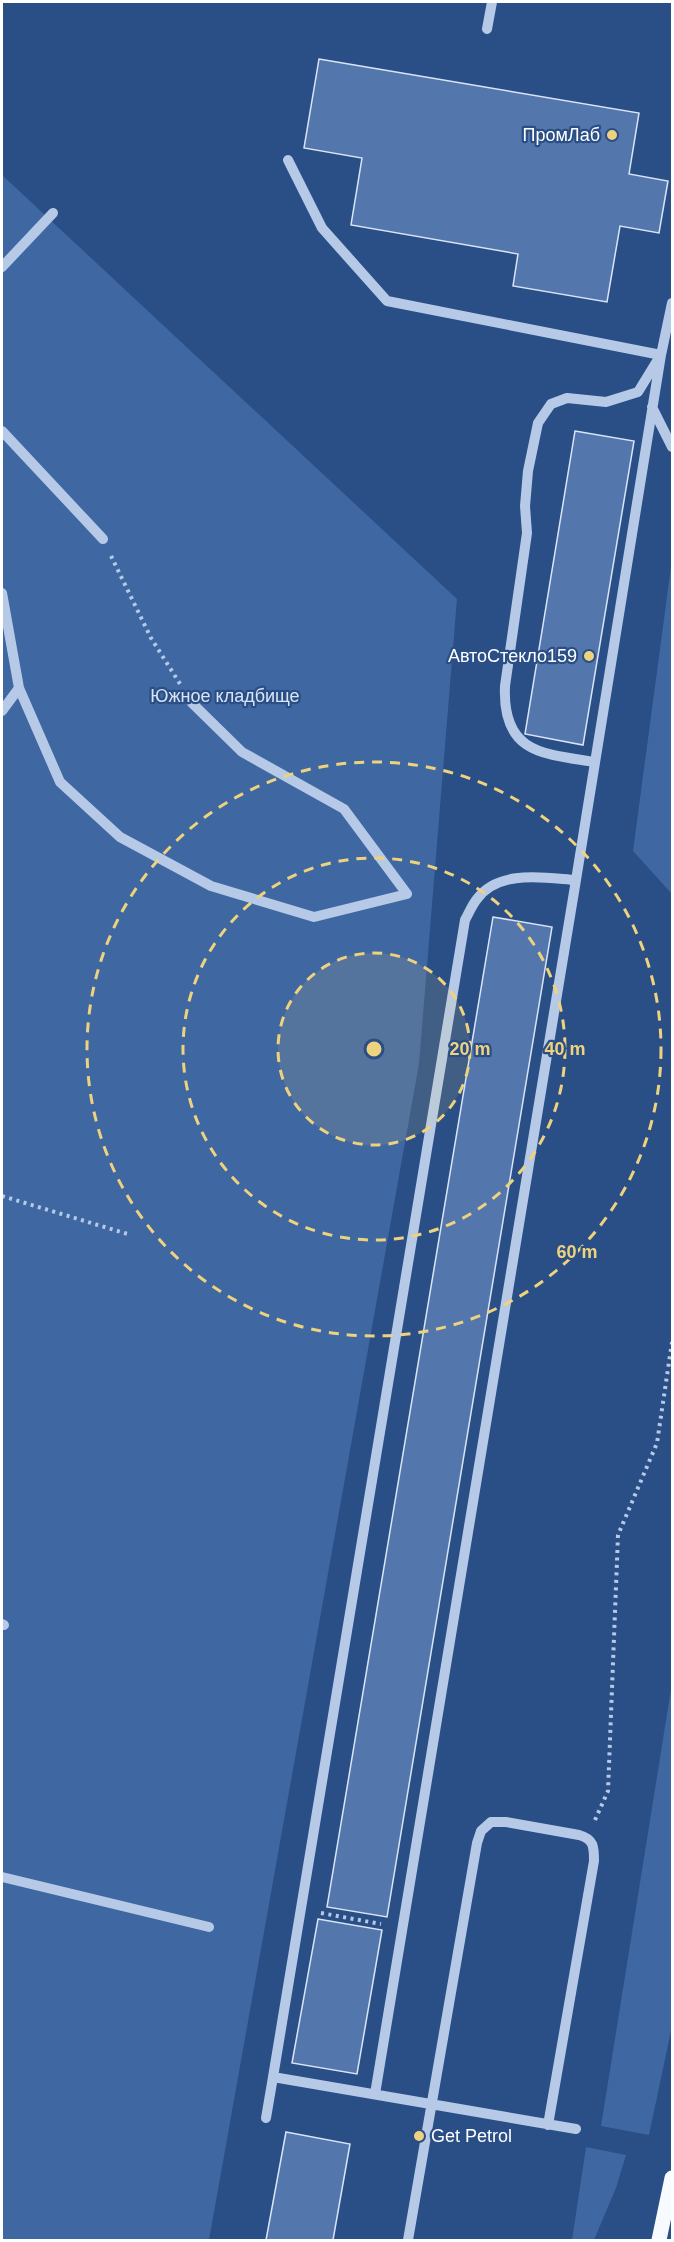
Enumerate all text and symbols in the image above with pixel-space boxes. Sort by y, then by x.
place label: ПромЛаб [523,125,600,145]
marker: ПромЛаб [605,128,619,142]
place label: АвтоСтекло159 [448,646,577,666]
marker: АвтоСтекло159 [582,649,596,663]
park label: Южное кладбище [150,686,300,706]
centre of rings [364,1039,384,1059]
text: 20 m [449,1039,491,1059]
text: 40 m [544,1039,586,1059]
text: 60 m [556,1242,598,1262]
place label: Get Petrol [431,2126,512,2146]
marker: Get Petrol [412,2129,426,2143]

